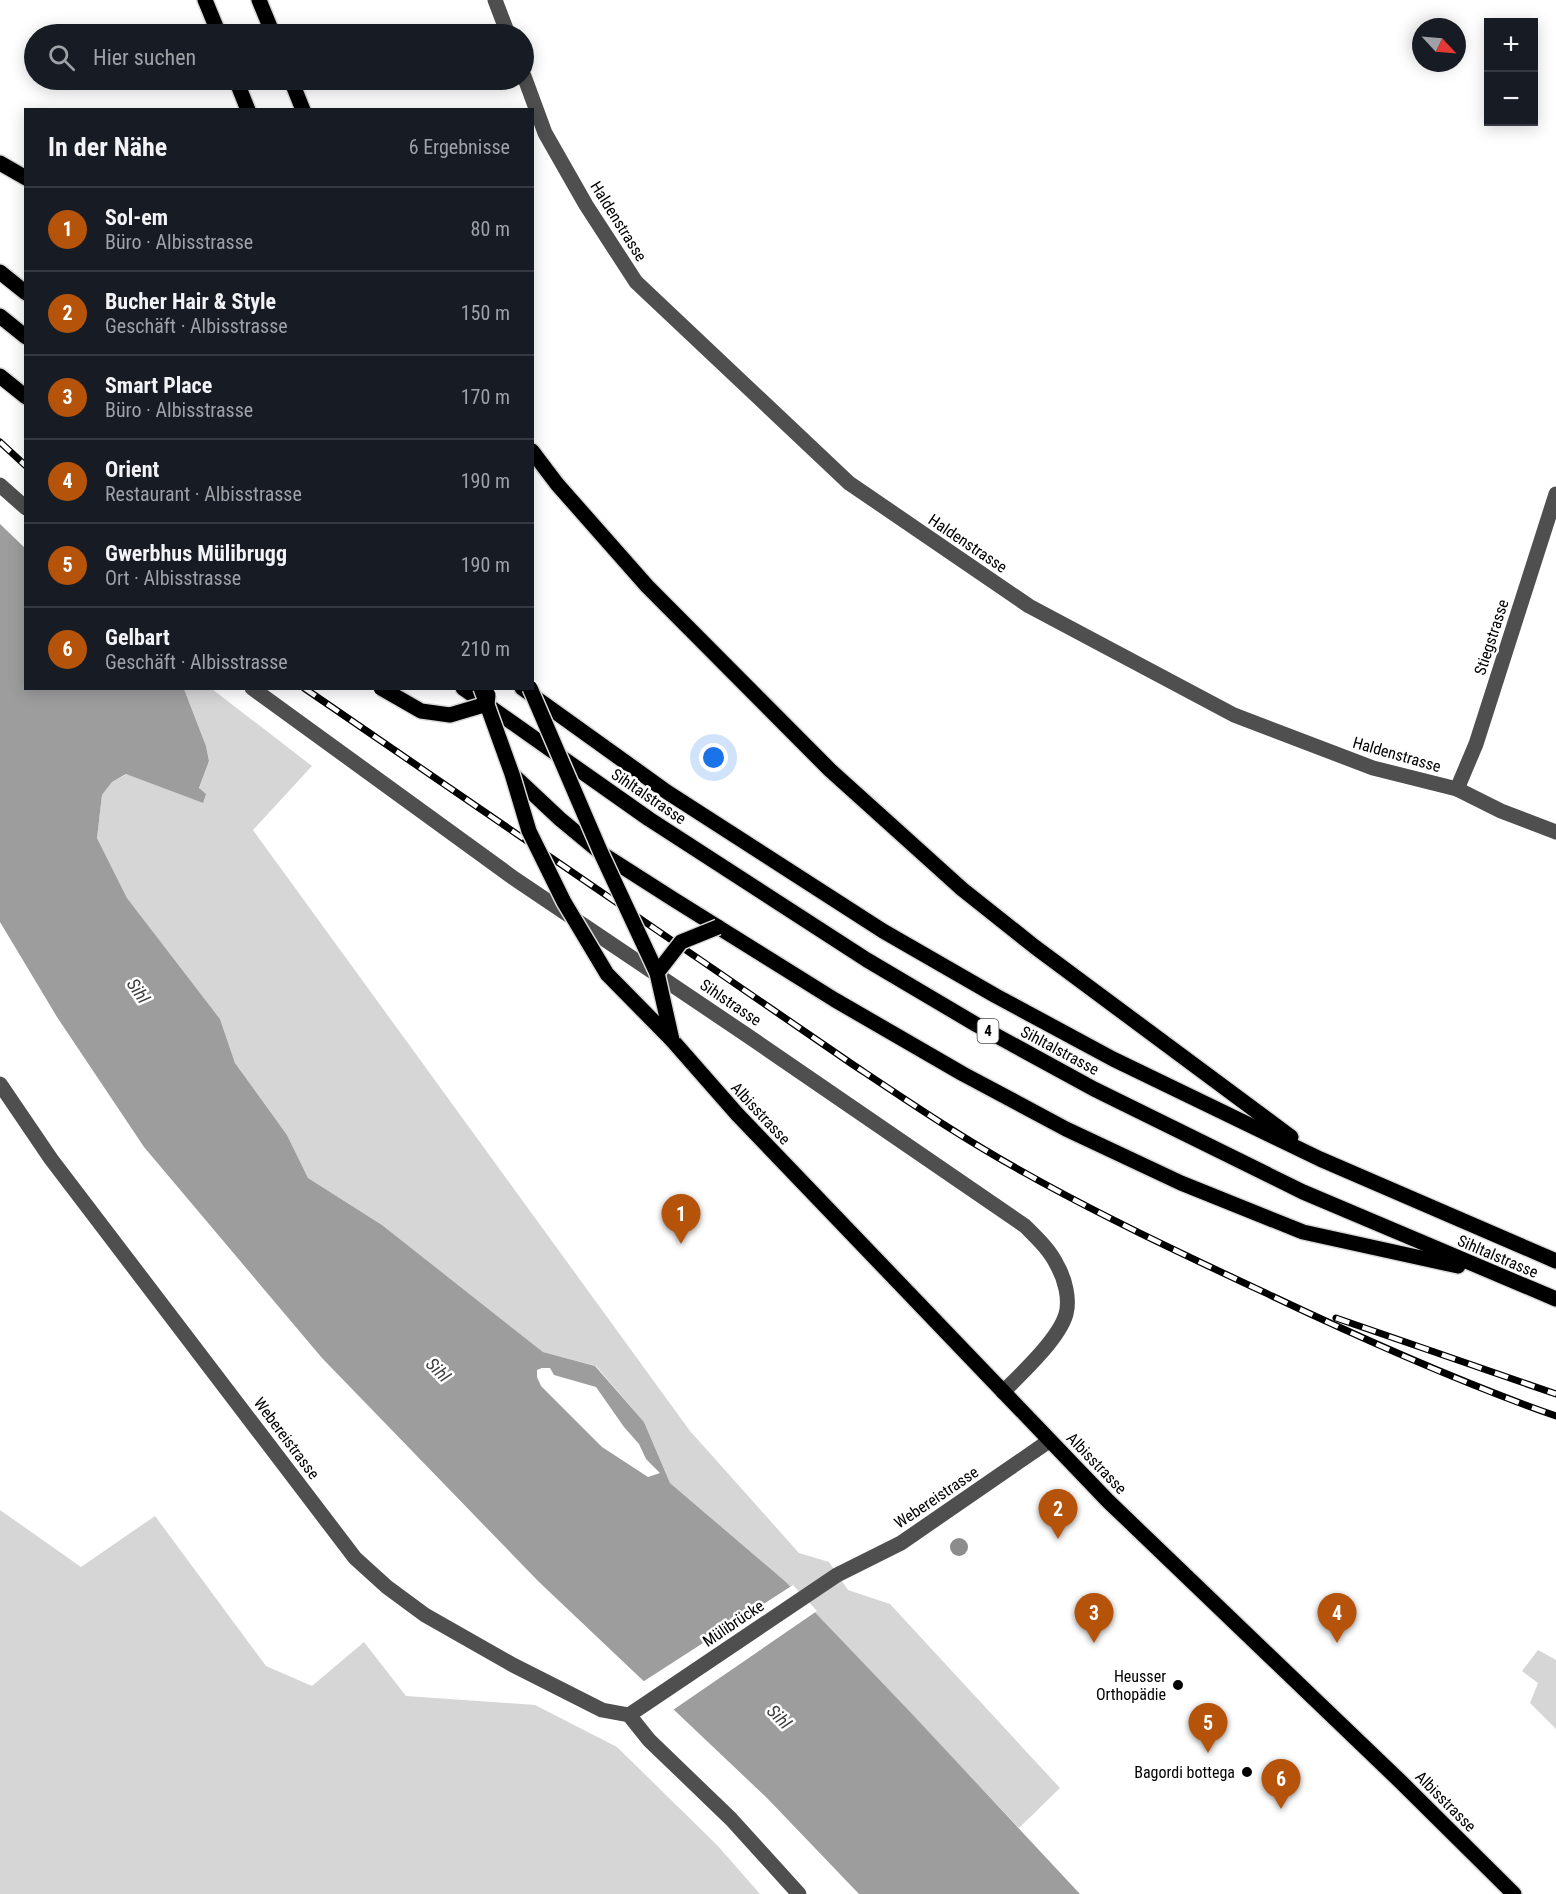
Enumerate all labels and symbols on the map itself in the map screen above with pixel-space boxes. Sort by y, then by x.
north arrow [1412,18,1466,72]
street label: Haldenstrasse [586,178,651,265]
street label: Haldenstrasse [925,510,1011,577]
street label: Stiegstrasse [1470,597,1513,677]
street label: Haldenstrasse [1351,733,1443,776]
your location [699,743,728,772]
street label: Sihltalstrasse [608,765,690,828]
water label: Sihl [123,974,155,1008]
street label: Sihlstrasse [697,975,765,1030]
road number: 4 [978,1019,998,1043]
street label: Sihltalstrasse [1017,1022,1102,1079]
street label: Albisstrasse [727,1078,794,1148]
pin: 1 [662,1194,700,1244]
street label: Sihltalstrasse [1455,1231,1541,1282]
water label: Sihl [422,1353,455,1387]
street label: Webereistrasse [250,1394,323,1483]
street label: Albisstrasse [1063,1429,1131,1498]
street label: Webereistrasse [891,1462,982,1532]
pin: 2 [1038,1490,1078,1539]
pin: 3 [1074,1594,1114,1643]
pin: 4 [1318,1594,1356,1643]
street label: Mülibrücke [699,1596,767,1651]
place label: Heusser Orthopädie [1096,1667,1166,1704]
marker: Heusser Orthopädie [1171,1678,1185,1692]
water label: Sihl [763,1700,796,1734]
pin: 5 [1188,1704,1228,1753]
pin: 6 [1262,1760,1300,1809]
place label: Bagordi bottega [1134,1763,1235,1782]
marker: Bagordi bottega [1240,1765,1254,1779]
street label: Albisstrasse [1411,1767,1480,1836]

